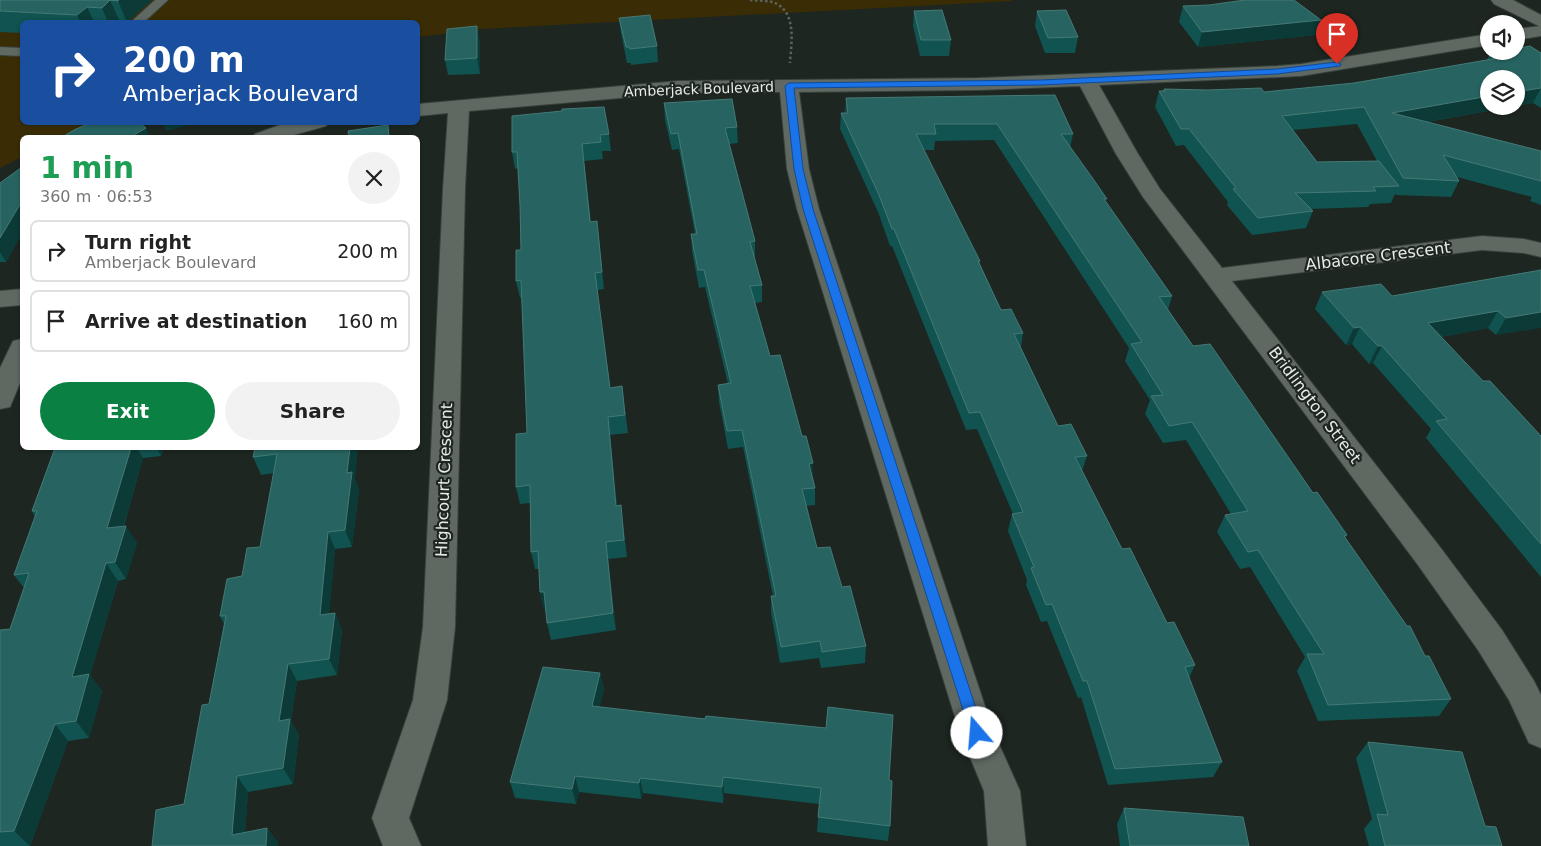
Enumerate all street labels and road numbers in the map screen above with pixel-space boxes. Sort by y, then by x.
street label: Amberjack Boulevard [624,78,774,100]
street label: Albacore Crescent [1305,238,1451,274]
street label: Bridlington Street [1265,343,1365,467]
street label: Highcourt Crescent [432,403,456,557]

